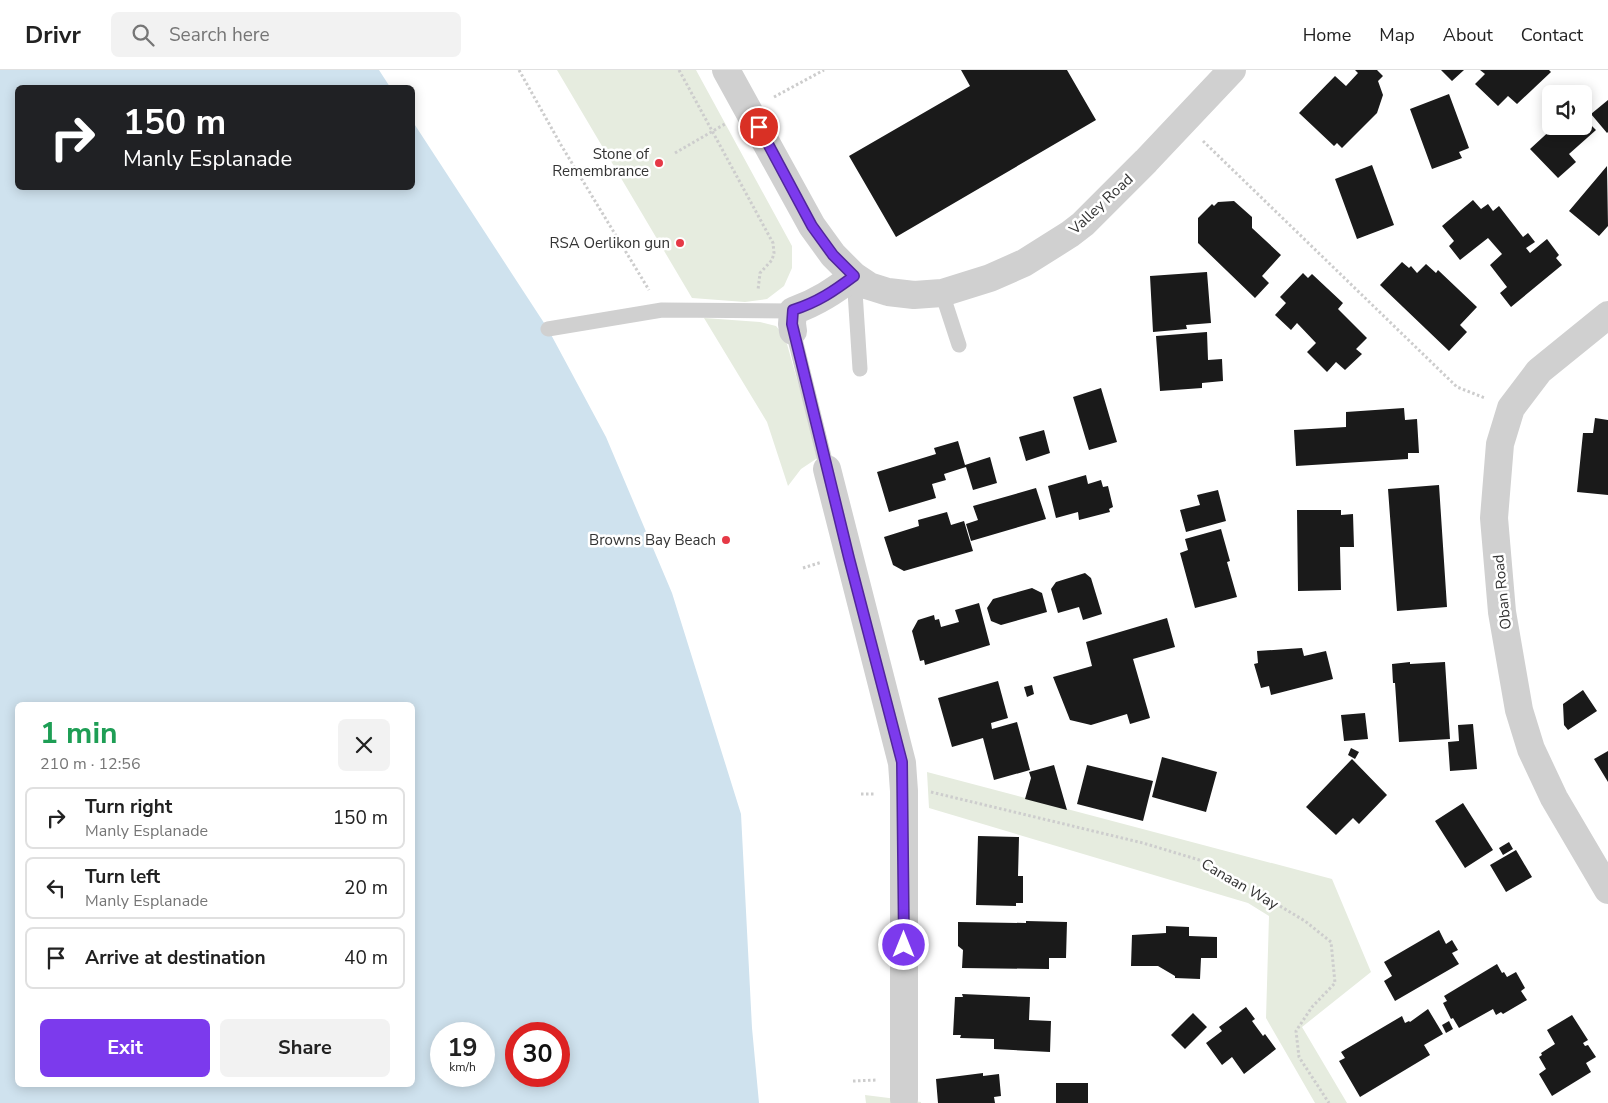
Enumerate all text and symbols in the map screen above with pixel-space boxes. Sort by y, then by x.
search box [111,12,461,57]
text: Drivr [25,19,81,51]
icon: search [129,21,157,49]
text: Search here [169,22,270,48]
text: Home [1303,23,1351,47]
text: Map [1379,23,1415,47]
text: About [1443,23,1493,47]
text: Contact [1521,23,1583,47]
map controls [1542,85,1592,135]
button: sound [1542,85,1592,135]
text: 150 m [123,99,226,146]
icon: right [40,105,105,170]
pin [738,106,780,148]
icon: arrive [745,113,773,141]
text: Manly Esplanade [123,144,292,174]
place label: Stone of Remembrance [552,144,650,181]
marker: Stone of Remembrance [653,157,665,169]
street label: Valley Road [1064,169,1137,239]
place label: RSA Oerlikon gun [549,233,670,253]
marker: RSA Oerlikon gun [674,237,686,249]
place label: Browns Bay Beach [589,530,716,550]
marker: Browns Bay Beach [720,534,732,546]
street label: Oban Road [1488,553,1516,631]
text: 1 min [40,713,118,754]
button: close [338,719,390,771]
text: 210 m · 12:56 [40,753,141,775]
text: Turn right [85,794,172,820]
icon: right [42,804,70,832]
text: 150 m [333,805,388,831]
text: Manly Esplanade [85,820,208,842]
street label: Canaan Way [1198,854,1282,914]
text: Turn left [85,864,160,890]
icon: left [42,874,70,902]
text: 20 m [344,875,388,901]
text: Manly Esplanade [85,890,208,912]
position arrow [877,918,929,970]
icon: arrive [42,944,70,972]
text: Arrive at destination [85,945,266,971]
text: 40 m [344,945,388,971]
button: Exit [40,1019,210,1077]
button: Share [220,1019,390,1077]
speed limit sign: 30 [505,1022,570,1087]
text: 19 [447,1031,478,1065]
text: km/h [449,1059,476,1075]

